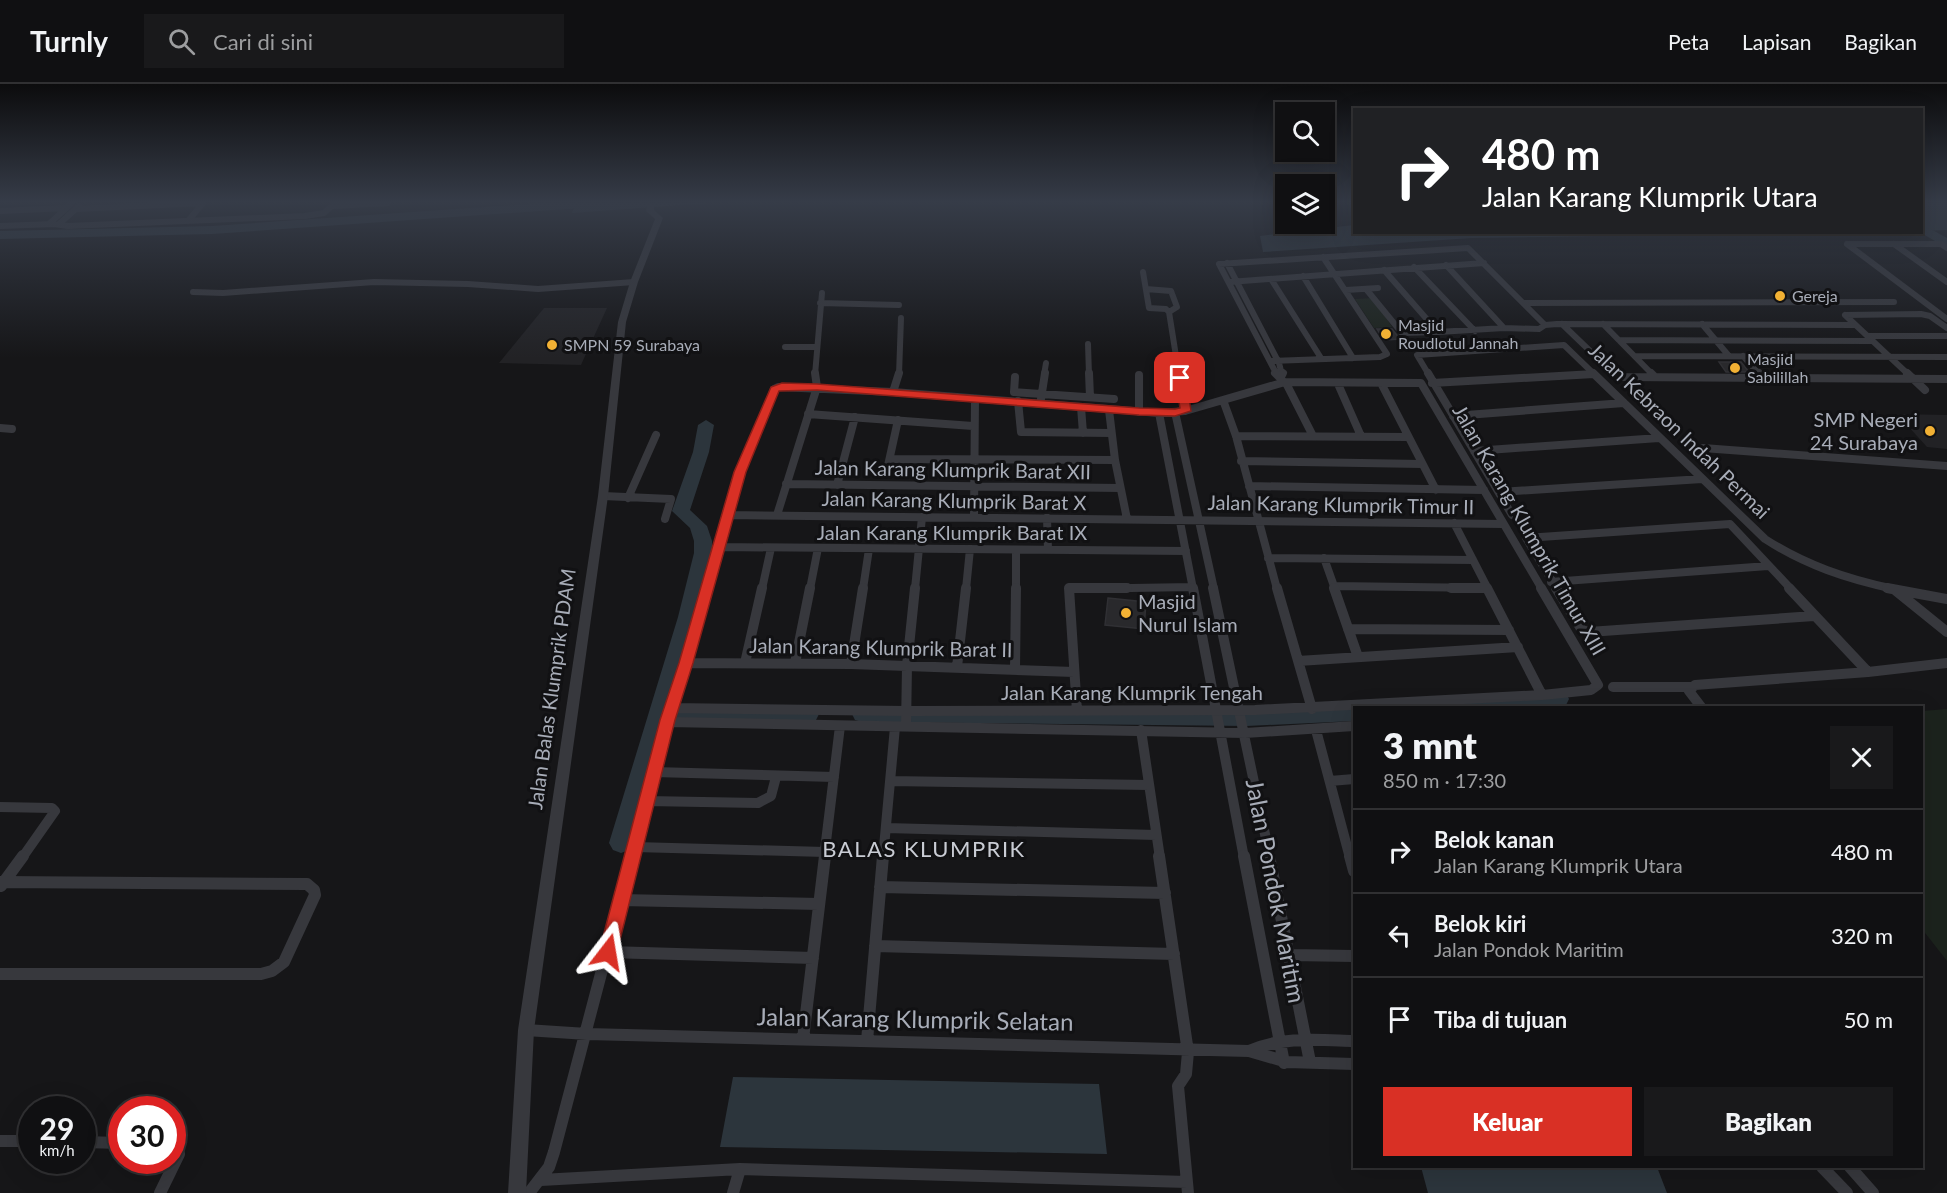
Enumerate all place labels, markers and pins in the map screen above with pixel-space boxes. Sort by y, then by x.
place label: Gereja [1792,286,1838,305]
marker: Gereja [1773,289,1787,303]
place label: Masjid Roudlotul Jannah [1398,315,1518,352]
marker: Masjid Roudlotul Jannah [1379,327,1393,341]
place label: SMPN 59 Surabaya [564,335,700,354]
marker: SMPN 59 Surabaya [545,338,559,352]
place label: Masjid Sabilillah [1747,349,1808,386]
pin [1154,352,1205,403]
marker: Masjid Sabilillah [1728,361,1742,375]
place label: SMP Negeri 24 Surabaya [1810,407,1918,454]
marker: SMP Negeri 24 Surabaya [1923,424,1937,438]
place label: Masjid Nurul Islam [1138,589,1238,636]
marker: Masjid Nurul Islam [1119,606,1133,620]

